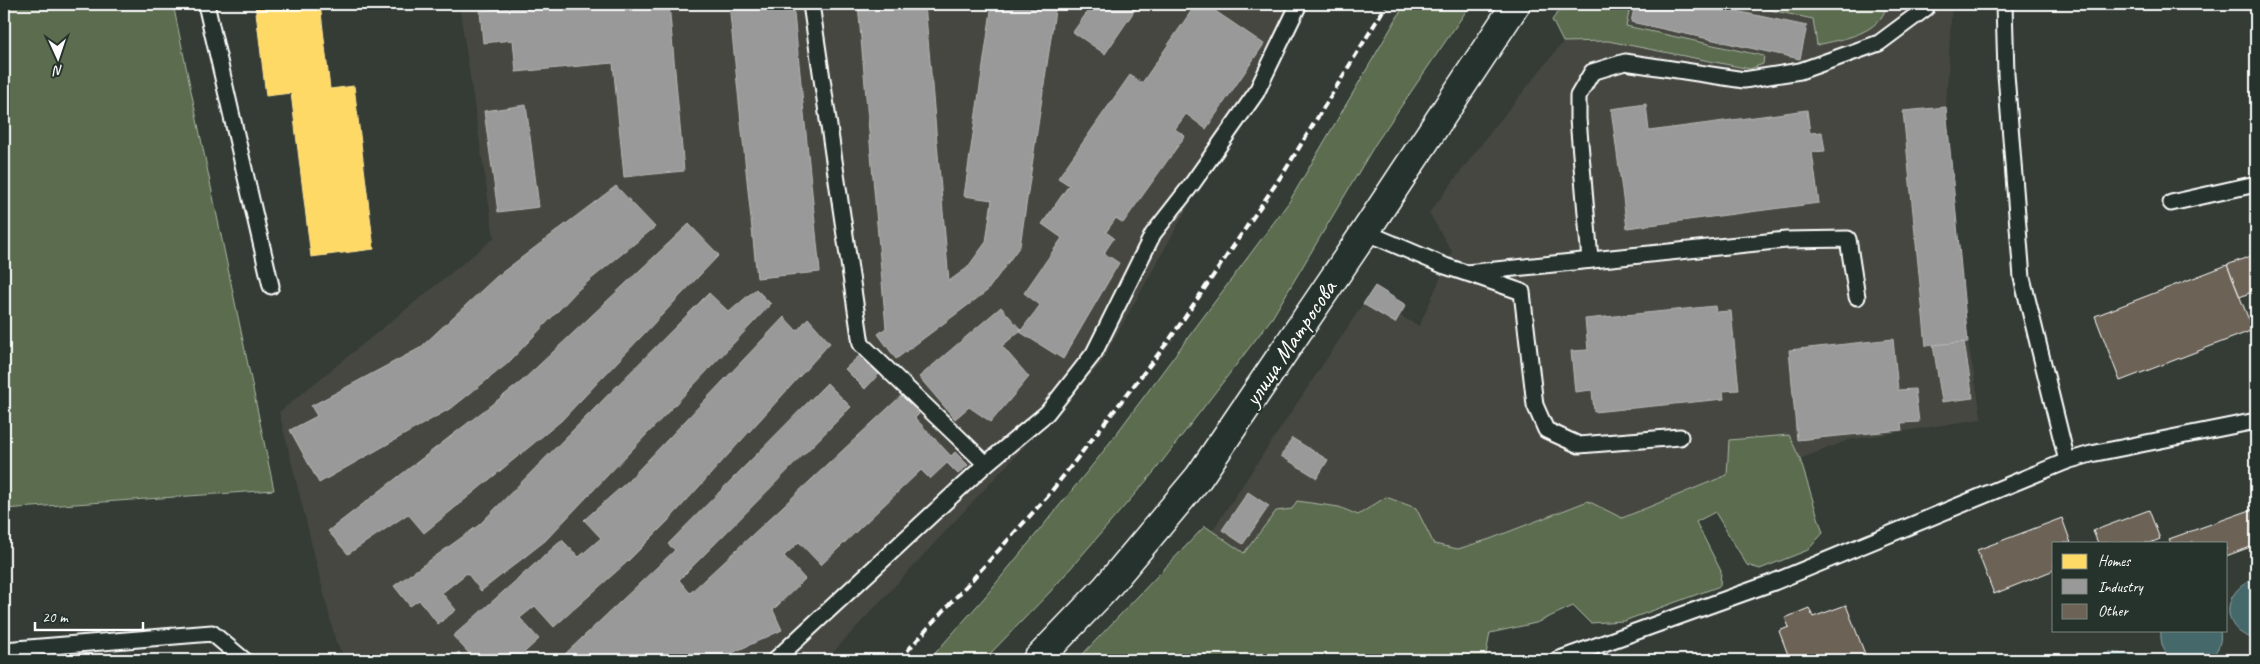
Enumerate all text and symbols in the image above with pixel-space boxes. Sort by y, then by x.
north arrow [32,32,82,82]
text: N [52,62,63,79]
street label: улица Матросова [1236,273,1344,413]
legend [2052,542,2228,632]
text: Homes [2098,552,2132,571]
text: Industry [2098,578,2145,597]
scale bar [35,599,142,631]
text: Other [2098,602,2129,621]
text: 20 m [42,608,69,627]

